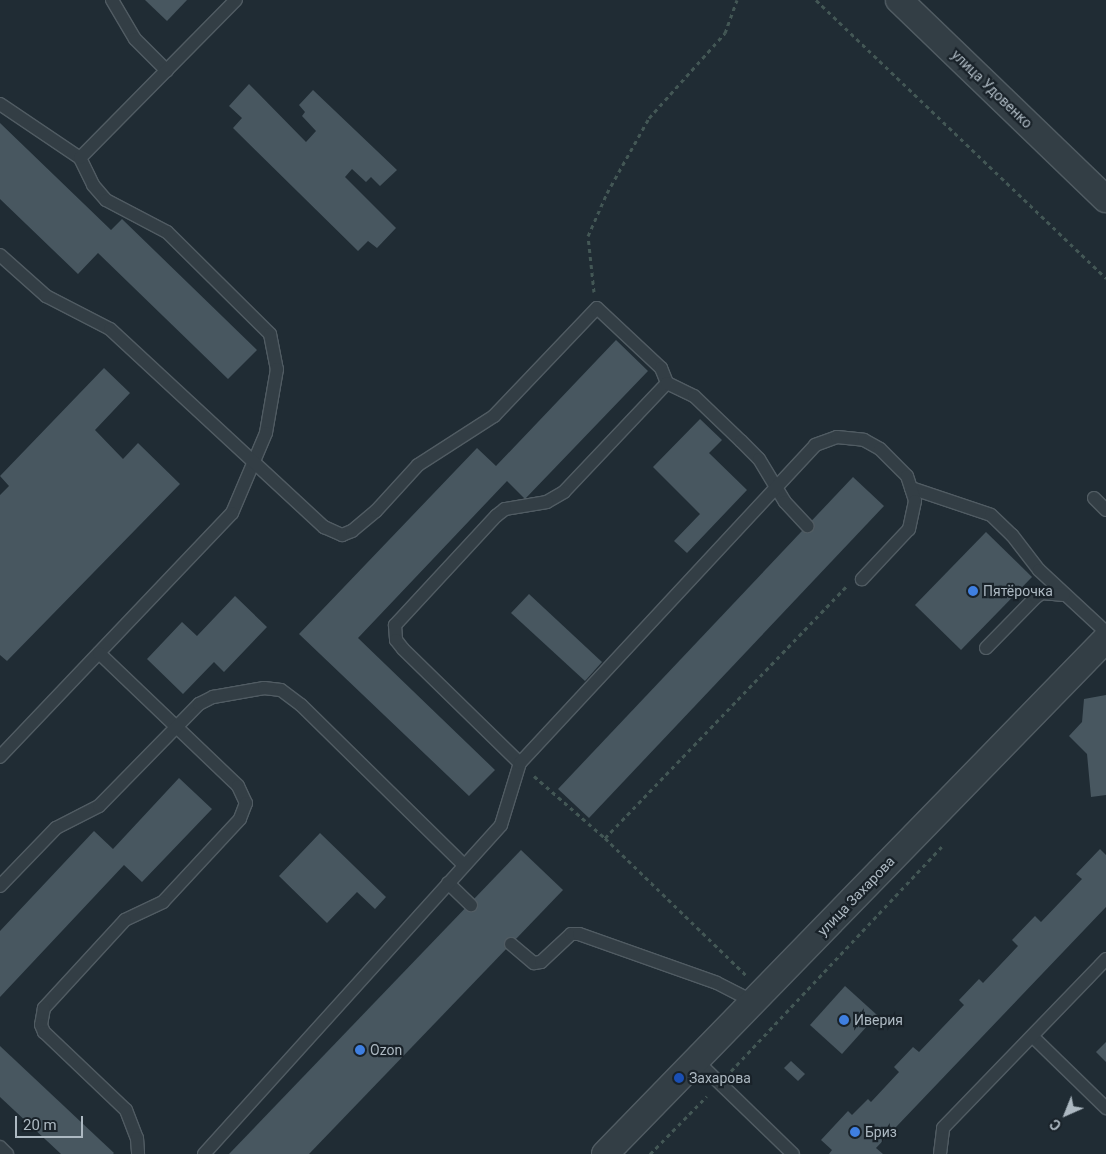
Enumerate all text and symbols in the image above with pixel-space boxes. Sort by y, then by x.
street label: улица Удовенко [948,46,1036,132]
place label: Пятёрочка [983,583,1053,599]
marker: Пятёрочка [967,585,979,597]
street label: улица Захарова [814,853,898,939]
place label: Иверия [854,1012,903,1028]
marker: Иверия [838,1014,850,1026]
place label: Ozon [370,1042,402,1058]
marker: Ozon [354,1044,366,1056]
place label: Захарова [689,1070,751,1086]
marker: Захарова [673,1072,685,1084]
north arrow [1041,1089,1091,1139]
scale bar [18,1106,85,1138]
text: 20 m [23,1116,57,1134]
text: С [1047,1116,1064,1134]
place label: Бриз [865,1124,897,1140]
marker: Бриз [849,1126,861,1138]

